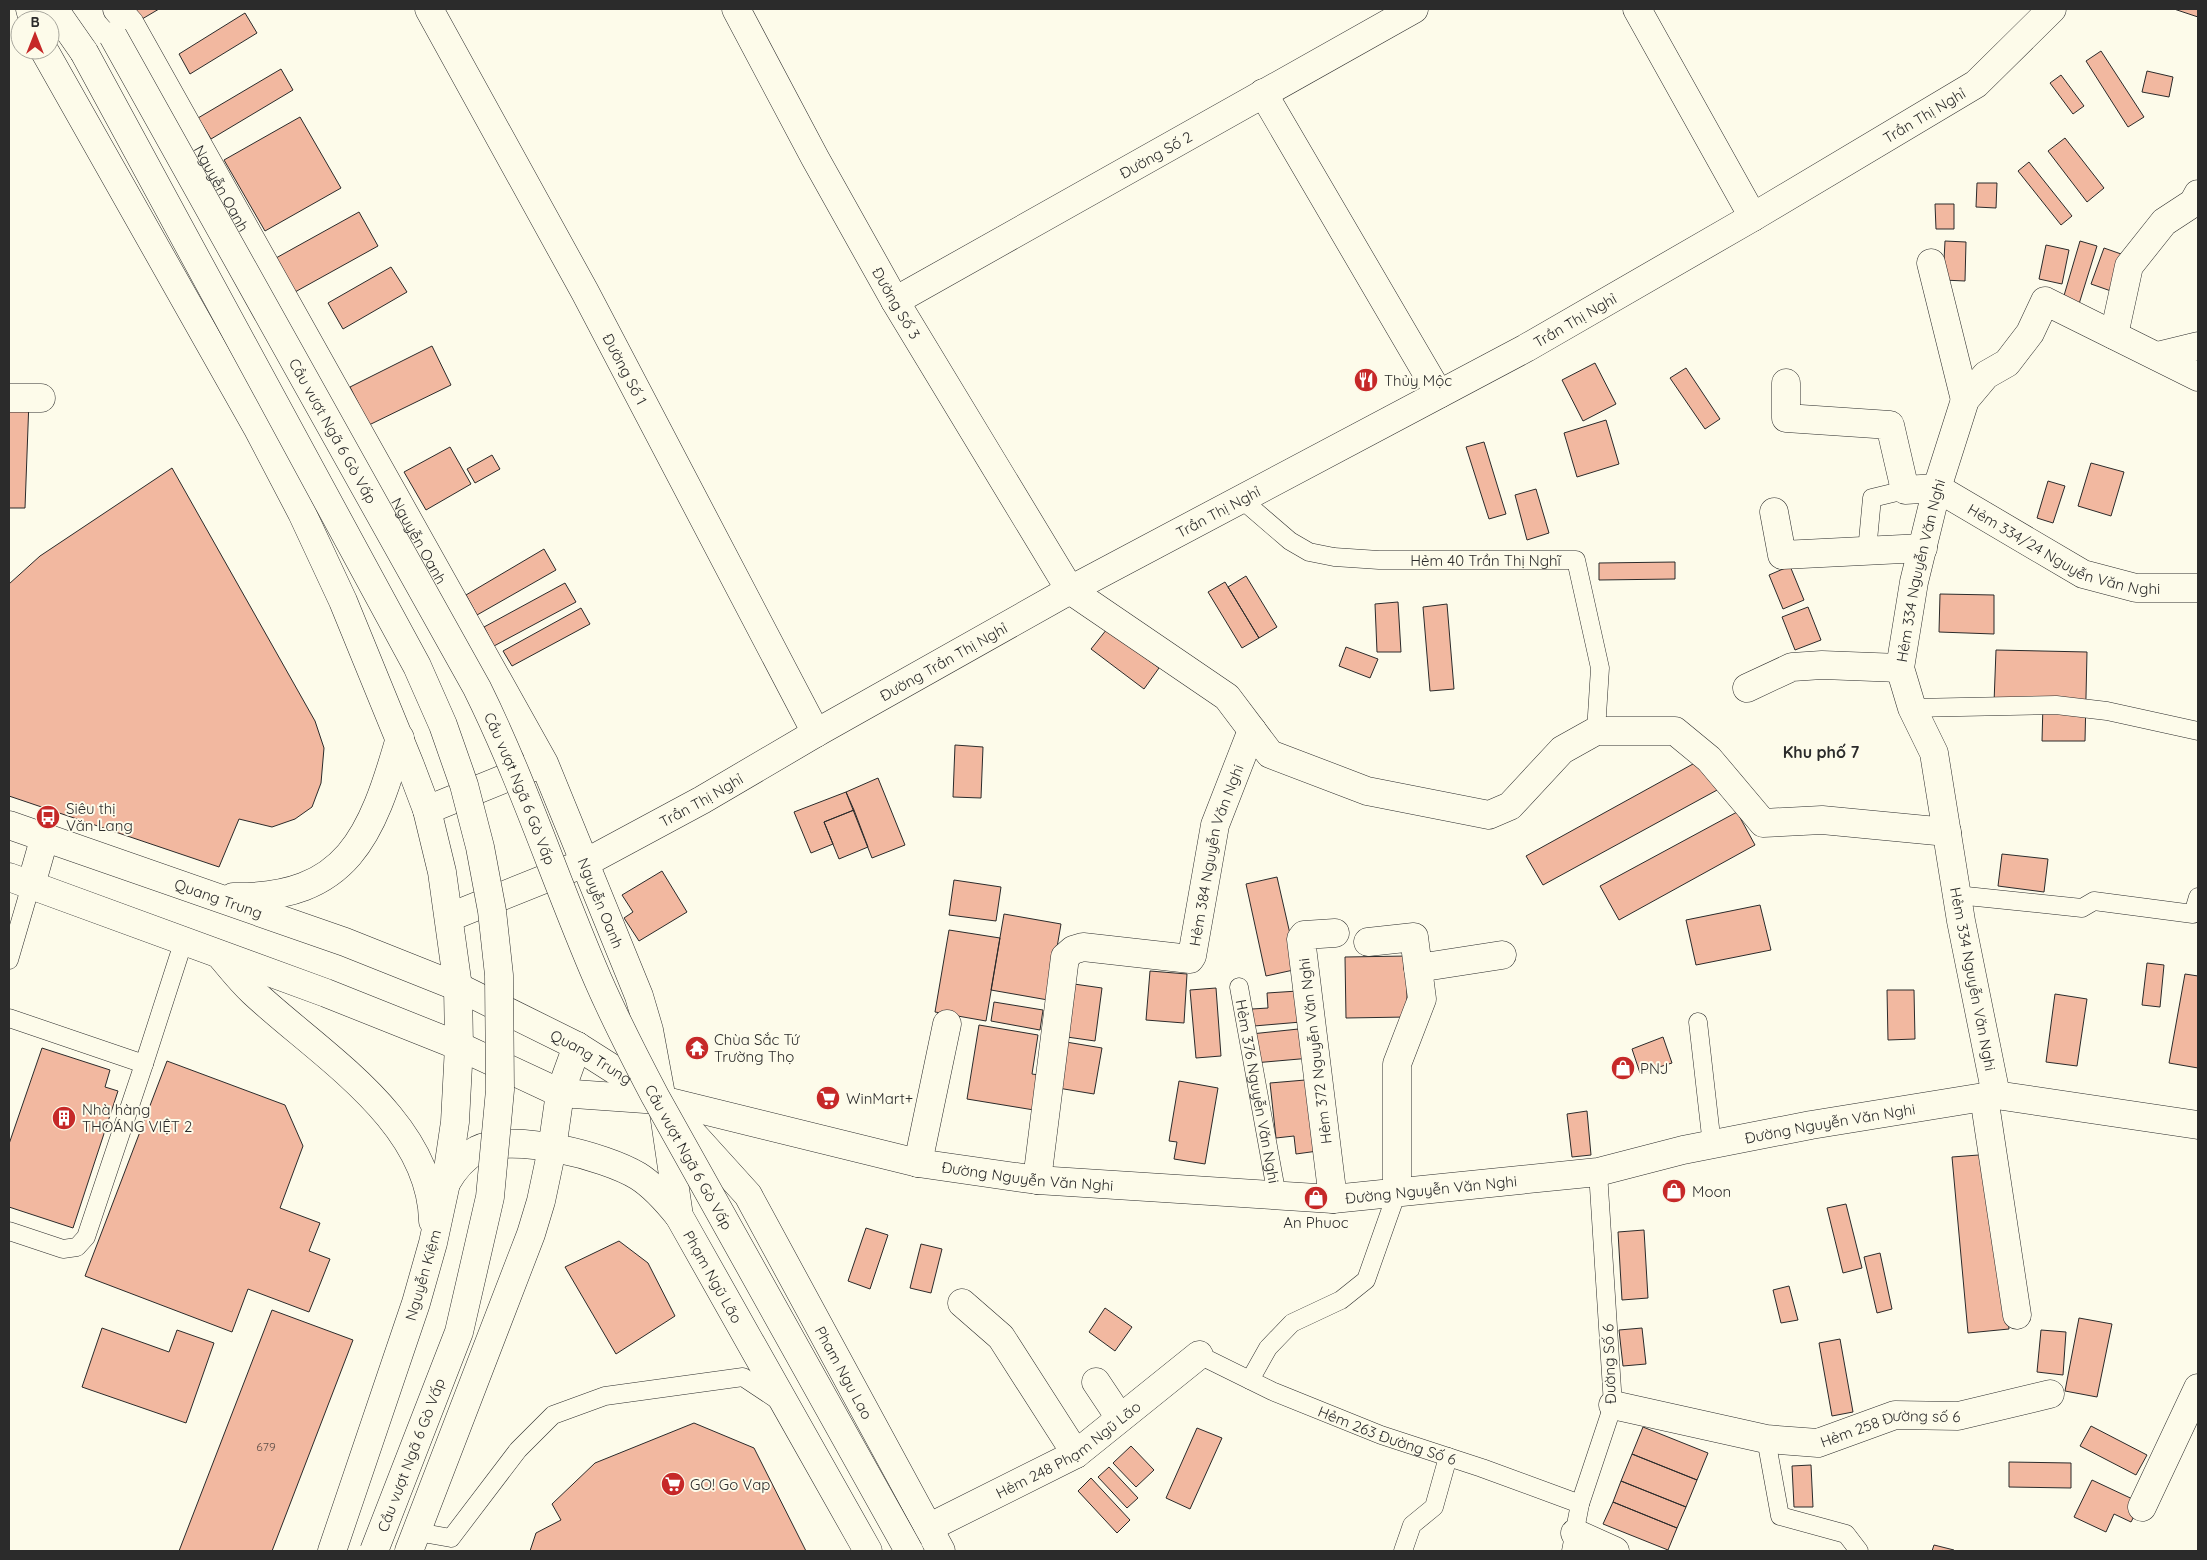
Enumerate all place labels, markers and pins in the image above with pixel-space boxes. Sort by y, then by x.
restaurant icon: Thủy Mộc [1353,367,1379,393]
place label: Thủy Mộc [1384,371,1452,390]
place label: Siêu thị Văn Lang [66,799,133,835]
bus stop icon: Siêu thị Văn Lang [35,804,61,830]
place label: Chùa Sắc Tứ Trường Thọ [714,1030,801,1066]
temple icon: Chùa Sắc Tứ Trường Thọ [684,1035,710,1061]
shop icon: PNJ [1610,1055,1636,1081]
place label: PNJ [1640,1059,1668,1078]
supermarket icon: WinMart+ [815,1085,841,1111]
place label: WinMart+ [846,1089,913,1108]
place label: Nhà hàng THOÁNG VIỆT 2 [82,1100,192,1136]
building icon: Nhà hàng THOÁNG VIỆT 2 [51,1105,77,1131]
shop icon: Moon [1661,1178,1687,1204]
place label: Moon [1692,1182,1731,1201]
shop icon: An Phuoc [1303,1185,1329,1211]
place label: An Phuoc [1283,1213,1349,1232]
supermarket icon: GO! Go Vap [660,1471,686,1497]
place label: GO! Go Vap [690,1475,770,1494]

